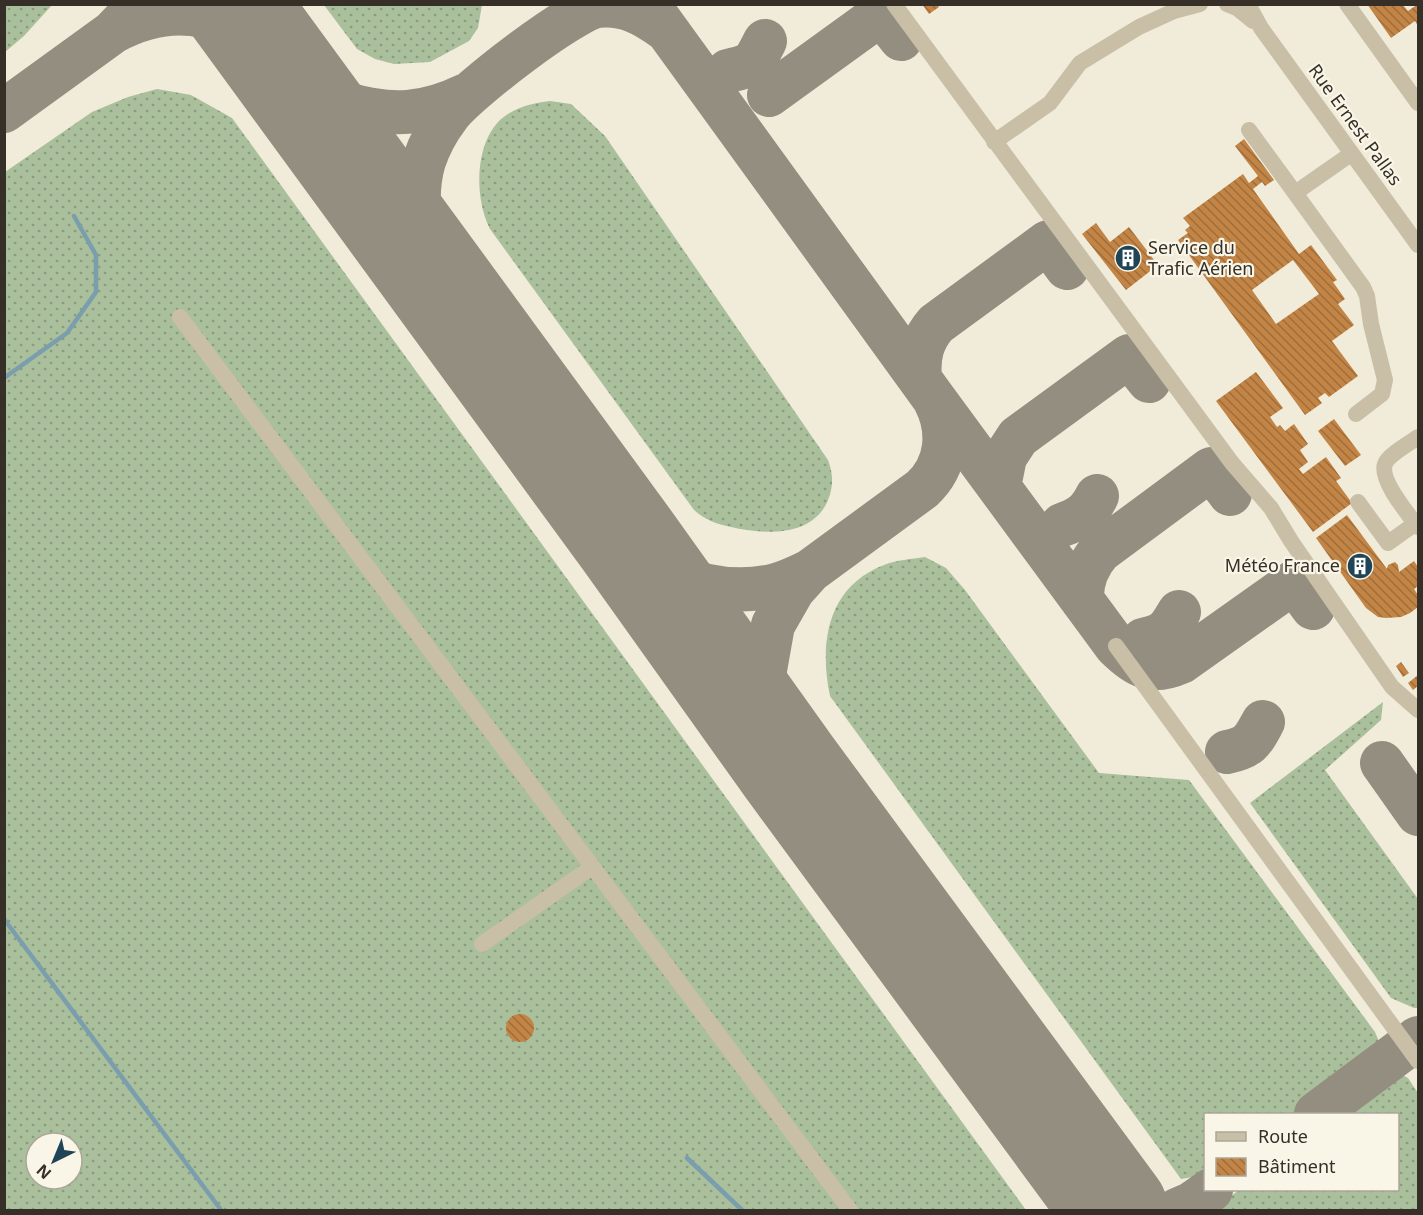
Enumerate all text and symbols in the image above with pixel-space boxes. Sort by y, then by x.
street label: Rue Ernest Pallas [1304,59,1408,190]
place label: Service du Trafic Aérien [1148,235,1253,280]
building icon: Service du Trafic Aérien [1113,243,1143,273]
building icon: Météo France [1345,551,1375,581]
place label: Météo France [1225,553,1340,577]
legend [1204,1113,1399,1191]
text: Route [1258,1124,1308,1148]
north arrow [24,1131,84,1191]
text: Bâtiment [1258,1154,1336,1178]
text: N [32,1159,56,1184]

